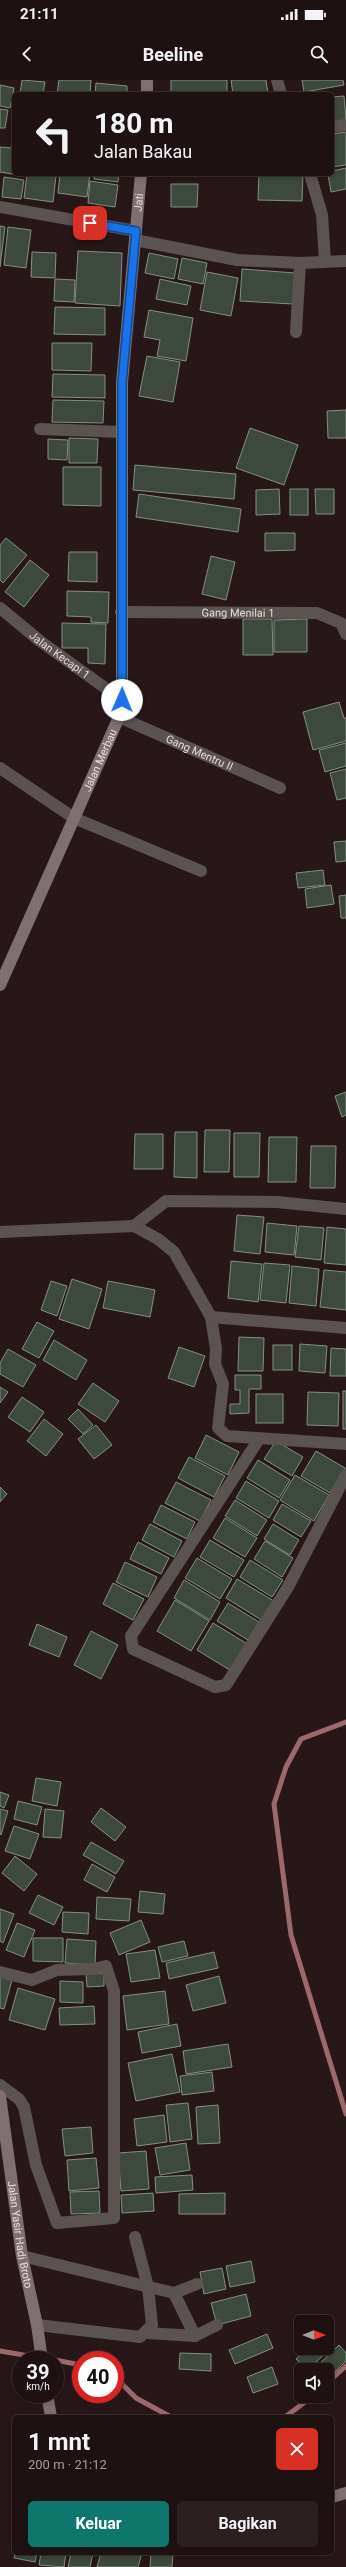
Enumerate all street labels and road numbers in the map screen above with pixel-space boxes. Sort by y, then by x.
street label: Jati [132,193,146,212]
street label: Gang Menilai 1 [201,606,275,620]
street label: Jalan Kecapi 1 [27,629,92,682]
street label: Jalan Merbau [81,727,120,794]
street label: Gang Mentru II [164,732,235,773]
street label: Jalan Yasir Hadi Broto [5,2180,35,2290]

